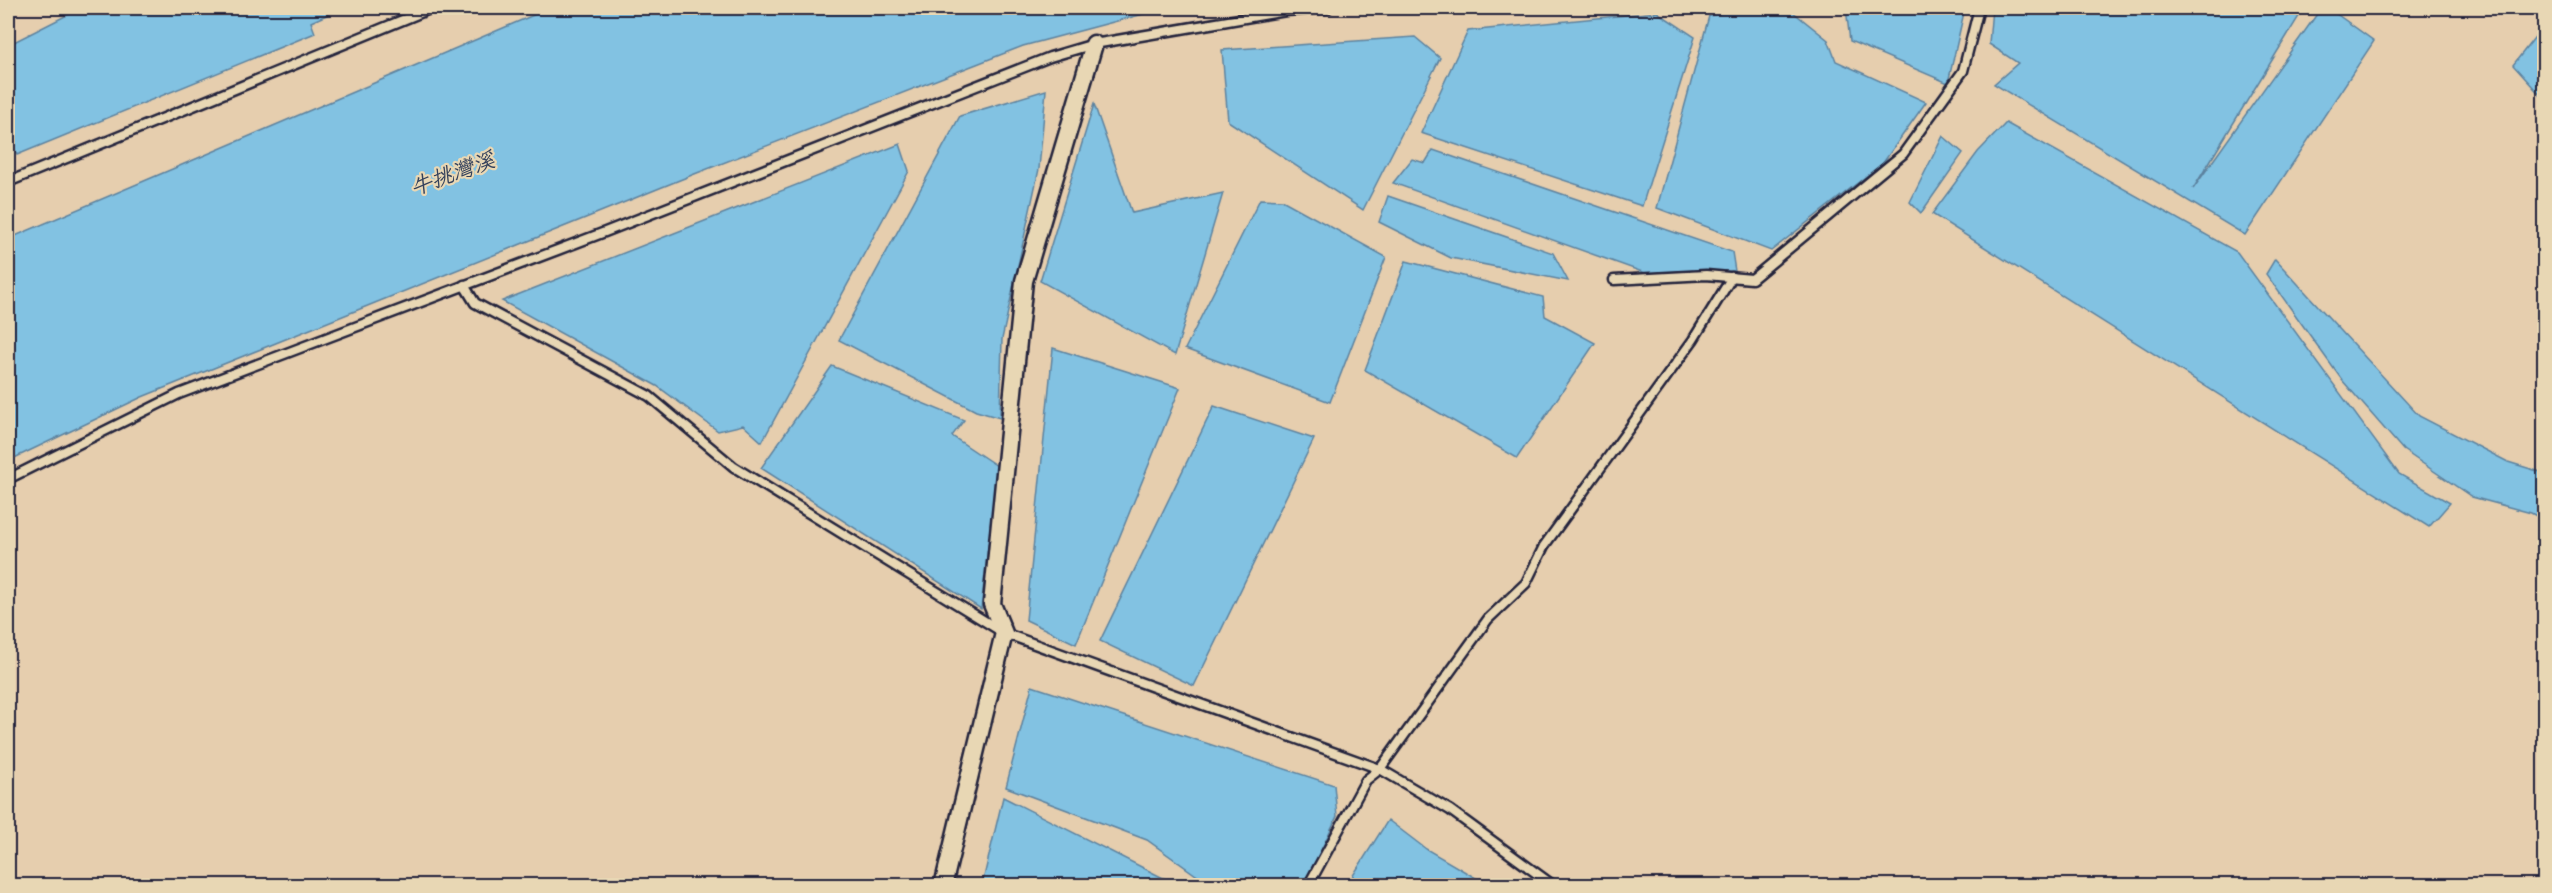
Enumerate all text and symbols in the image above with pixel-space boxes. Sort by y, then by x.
water label: 牛挑灣溪 [406,144,499,201]

